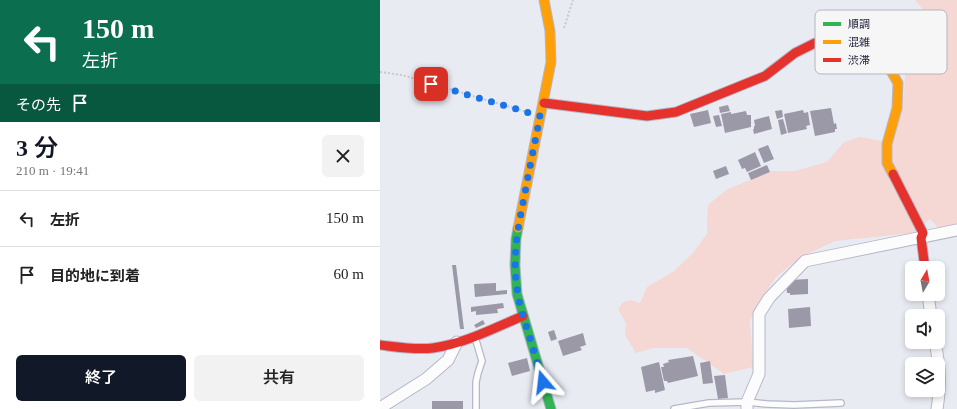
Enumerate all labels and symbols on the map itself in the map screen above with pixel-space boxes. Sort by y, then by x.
legend [815,10,947,74]
text: 順調 [848,18,870,30]
text: 混雑 [848,36,870,48]
text: 渋滞 [848,54,870,66]
pin [414,67,448,101]
north arrow [905,261,945,301]
position arrow [522,361,564,403]

